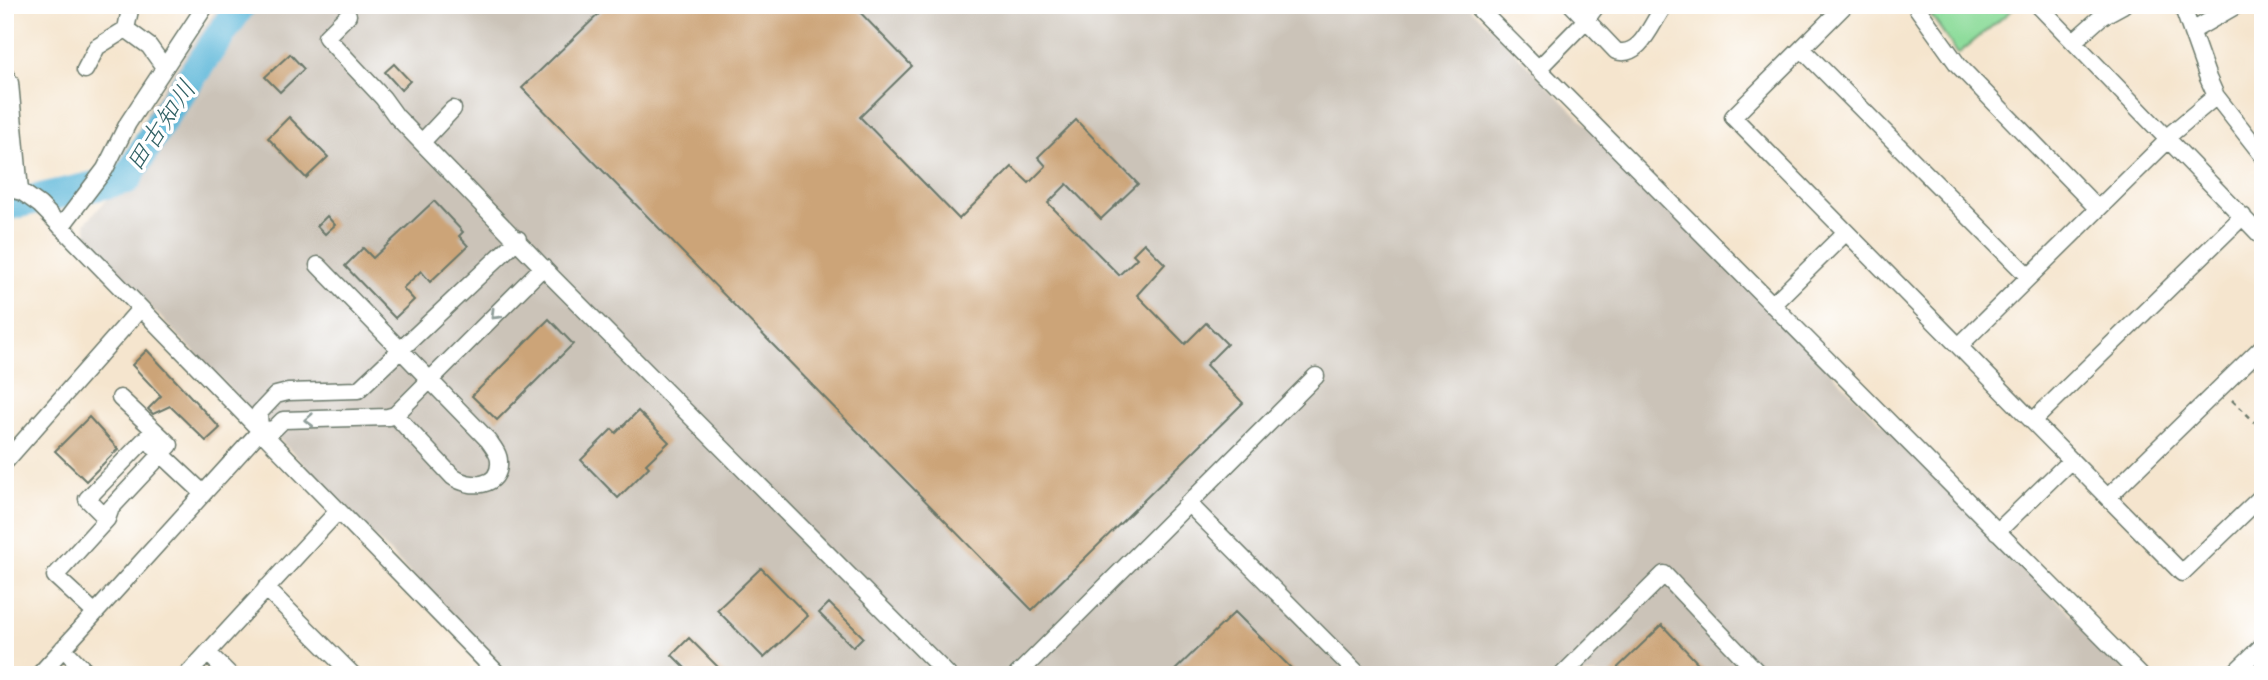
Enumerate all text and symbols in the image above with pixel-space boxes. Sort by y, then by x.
water label: 田古知川 [117,73,205,179]
one-way arrow [490,307,503,320]
one-way arrow [303,412,314,427]

